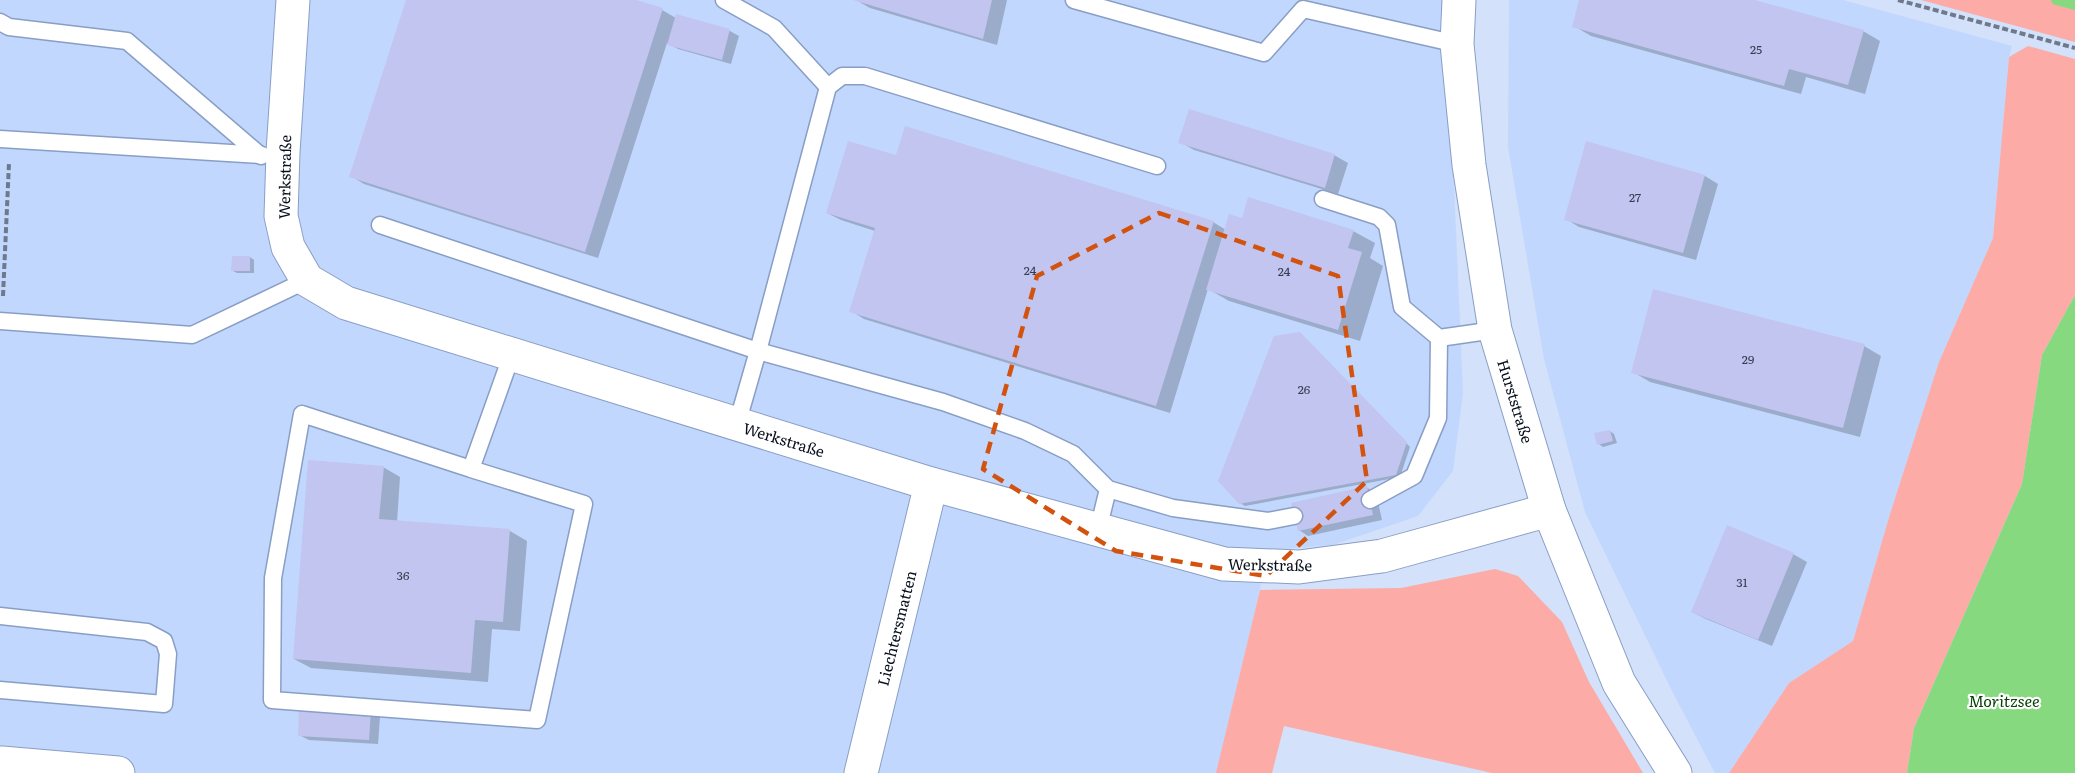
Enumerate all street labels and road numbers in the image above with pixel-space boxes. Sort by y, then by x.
street label: Werkstraße [272,135,296,219]
street label: Hurststraße [1492,356,1540,446]
street label: Werkstraße [740,416,828,462]
street label: Werkstraße [1228,552,1312,576]
street label: Liechtersmatten [871,568,922,688]

